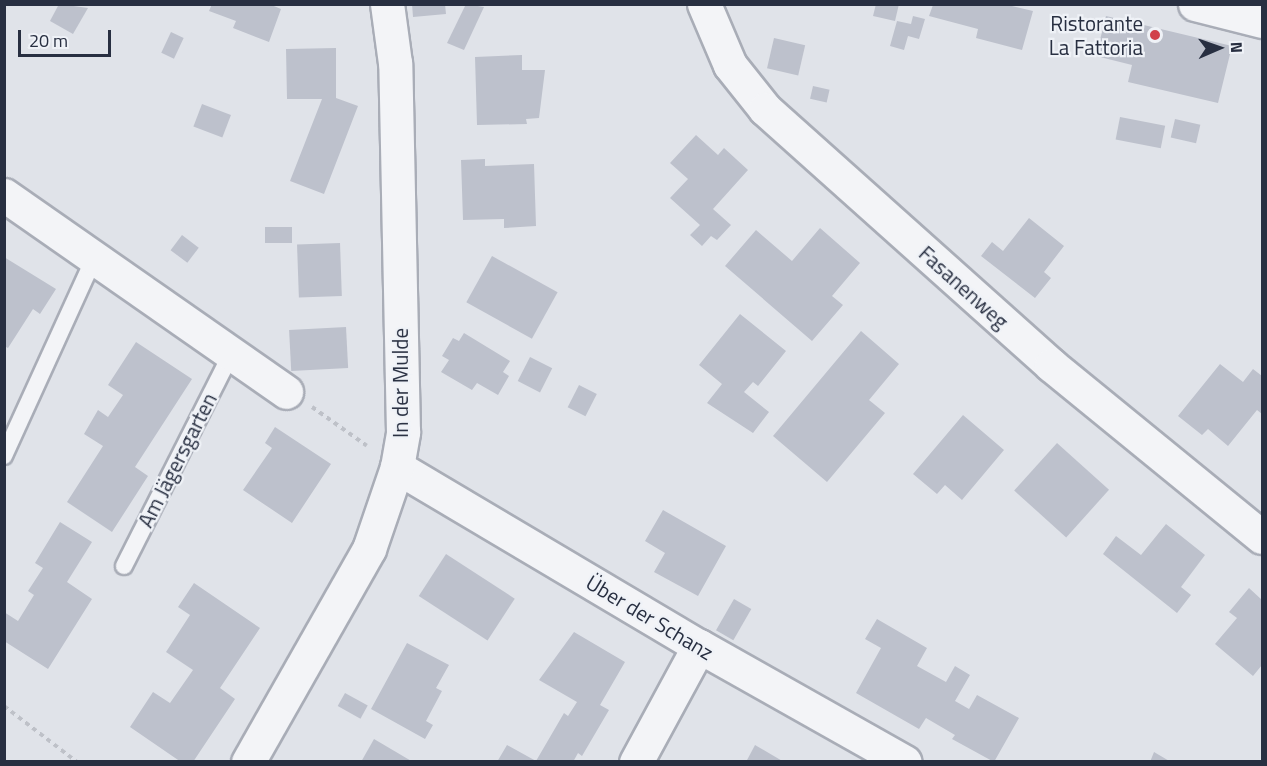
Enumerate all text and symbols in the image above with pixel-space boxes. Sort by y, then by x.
place label: Ristorante La Fattoria [1049,10,1143,60]
scale bar [21,18,114,56]
north arrow [1189,18,1249,78]
text: 20 m [29,27,68,54]
marker: Ristorante La Fattoria [1148,28,1162,42]
text: N [1225,41,1249,53]
street label: Fasanenweg [914,240,1014,334]
street label: In der Mulde [387,328,413,438]
street label: Am Jägersgarten [132,389,222,531]
street label: Über der Schanz [582,569,718,665]

